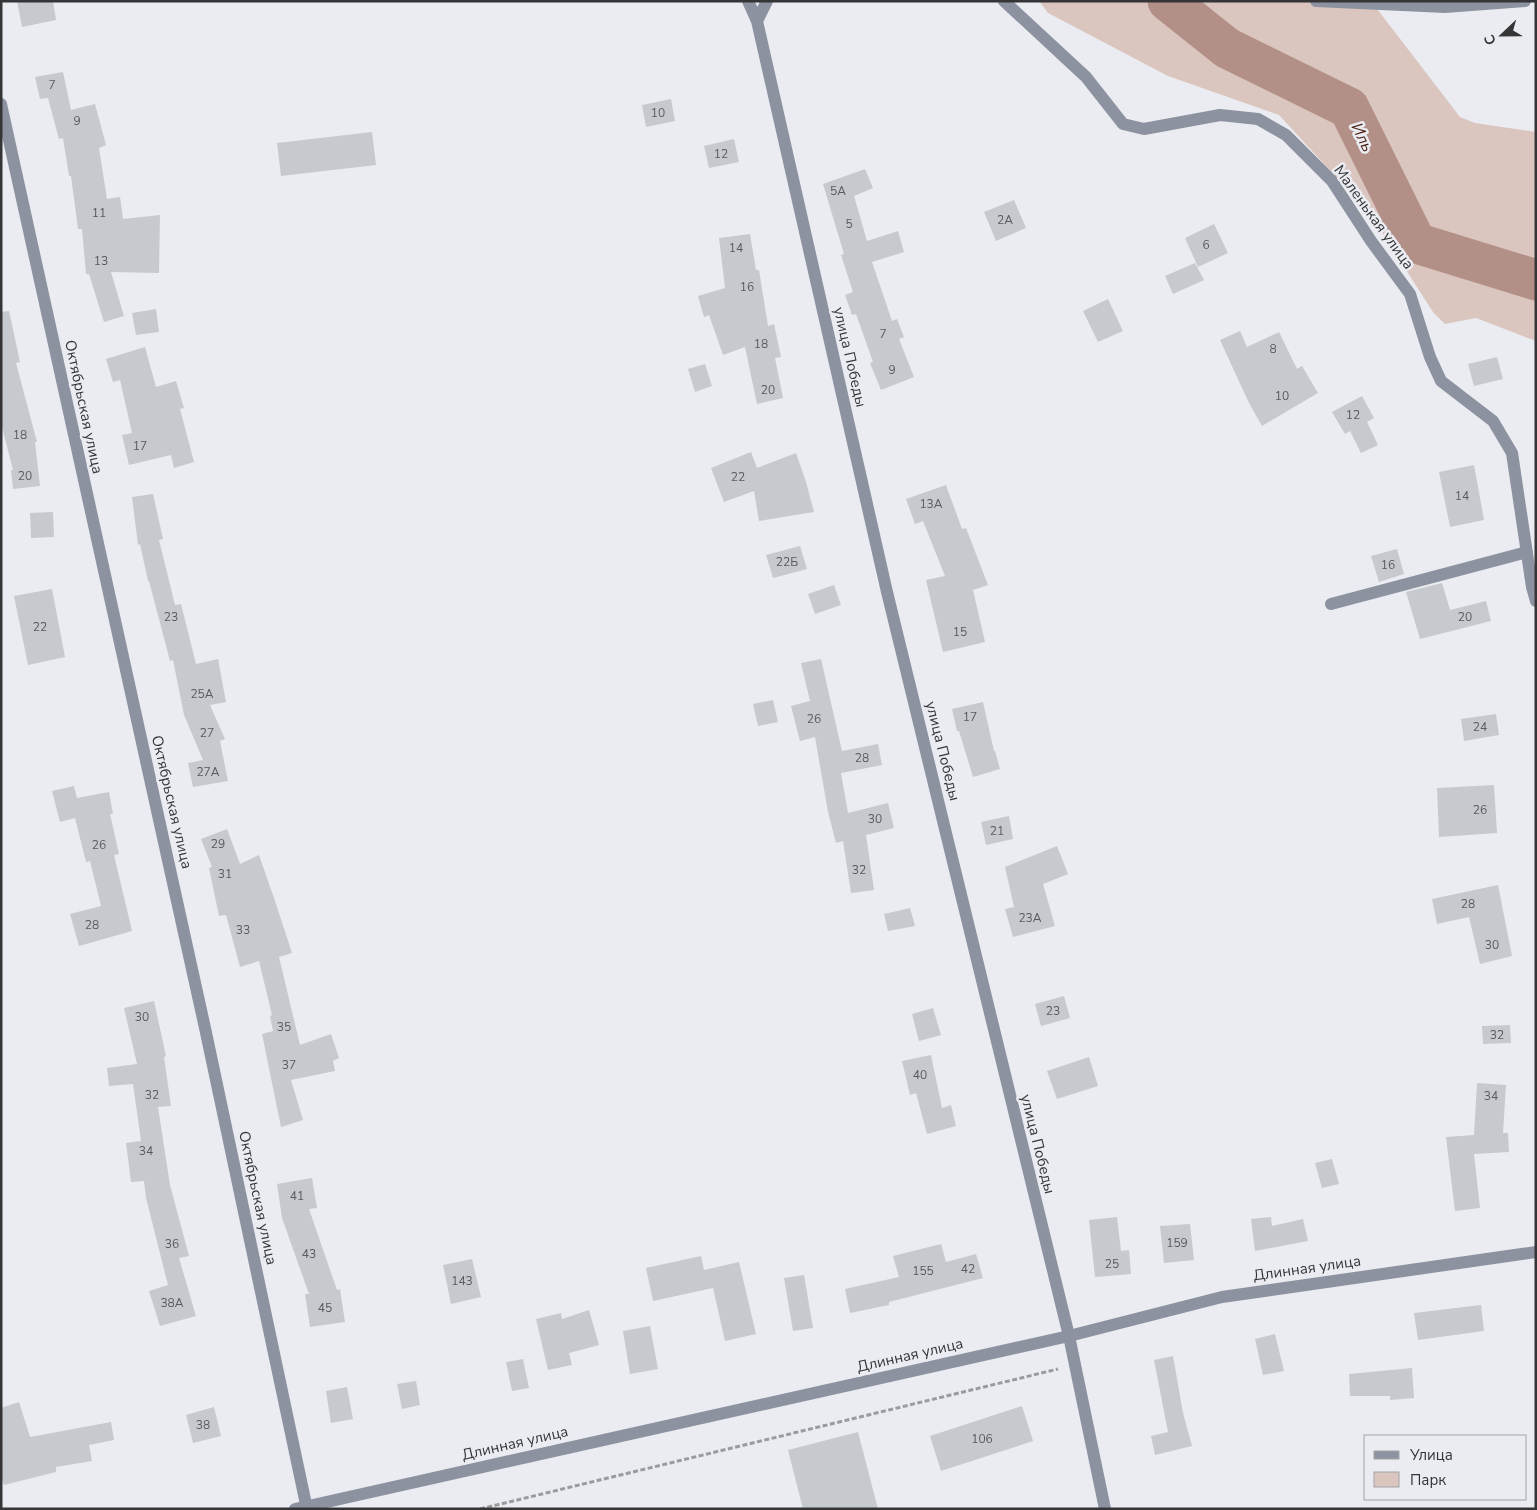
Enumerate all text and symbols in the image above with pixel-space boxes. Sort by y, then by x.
north arrow [1477,10,1527,60]
text: С [1480,31,1501,48]
house number: 7 [48,77,56,93]
house number: 10 [651,105,665,121]
house number: 9 [73,113,81,129]
water label: Иль [1346,119,1378,156]
house number: 12 [714,146,728,162]
street label: Маленькая улица [1329,161,1419,273]
house number: 5А [830,183,846,199]
house number: 11 [92,205,106,221]
house number: 2А [997,212,1013,228]
house number: 5 [845,216,853,232]
house number: 6 [1202,237,1210,253]
house number: 14 [729,240,743,256]
house number: 13 [94,253,108,269]
house number: 16 [740,279,754,295]
street label: улица Победы [829,305,871,409]
house number: 7 [879,326,887,342]
house number: 18 [754,336,768,352]
street label: Октябрьская улица [60,338,108,476]
house number: 8 [1269,341,1277,357]
house number: 9 [888,362,896,378]
house number: 20 [761,382,775,398]
house number: 10 [1275,388,1289,404]
house number: 12 [1346,407,1360,423]
house number: 18 [13,427,27,443]
house number: 17 [133,438,147,454]
house number: 20 [18,468,32,484]
house number: 22 [731,469,745,485]
house number: 14 [1455,488,1469,504]
house number: 13А [919,496,943,512]
house number: 22Б [776,554,798,570]
house number: 16 [1381,557,1395,573]
house number: 23 [164,609,178,625]
house number: 20 [1458,609,1472,625]
house number: 22 [33,619,47,635]
house number: 15 [953,624,967,640]
house number: 25А [190,686,214,702]
street label: улица Победы [921,699,965,803]
house number: 17 [963,709,977,725]
house number: 26 [807,711,821,727]
house number: 24 [1473,719,1487,735]
house number: 27 [200,725,214,741]
street label: Октябрьская улица [147,733,197,871]
house number: 28 [855,750,869,766]
house number: 27А [196,764,220,780]
house number: 26 [1473,802,1487,818]
house number: 30 [868,811,882,827]
house number: 21 [990,823,1004,839]
house number: 29 [211,836,225,852]
house number: 26 [92,837,106,853]
house number: 32 [852,862,866,878]
house number: 31 [218,866,232,882]
house number: 28 [1461,896,1475,912]
house number: 23А [1018,910,1042,926]
house number: 28 [85,917,99,933]
house number: 33 [236,922,250,938]
house number: 30 [1485,937,1499,953]
house number: 23 [1046,1003,1060,1019]
house number: 30 [135,1009,149,1025]
house number: 35 [277,1019,291,1035]
house number: 32 [1490,1027,1504,1043]
house number: 37 [282,1057,296,1073]
house number: 40 [913,1067,927,1083]
house number: 32 [145,1087,159,1103]
house number: 34 [1484,1088,1498,1104]
street label: улица Победы [1016,1092,1060,1196]
street label: Октябрьская улица [234,1129,282,1267]
house number: 34 [139,1143,153,1159]
house number: 41 [290,1188,304,1204]
house number: 159 [1166,1235,1188,1251]
house number: 36 [165,1236,179,1252]
house number: 43 [302,1246,316,1262]
street label: Длинная улица [1252,1251,1362,1285]
house number: 25 [1105,1256,1119,1272]
house number: 42 [961,1261,975,1277]
house number: 155 [912,1263,934,1279]
house number: 143 [451,1273,473,1289]
house number: 38А [160,1295,184,1311]
house number: 45 [318,1300,332,1316]
street label: Длинная улица [855,1333,965,1377]
house number: 38 [196,1417,210,1433]
street label: Длинная улица [460,1421,570,1465]
house number: 106 [971,1431,993,1447]
legend [1364,1435,1527,1500]
text: Улица [1409,1445,1453,1465]
text: Парк [1410,1470,1446,1490]

